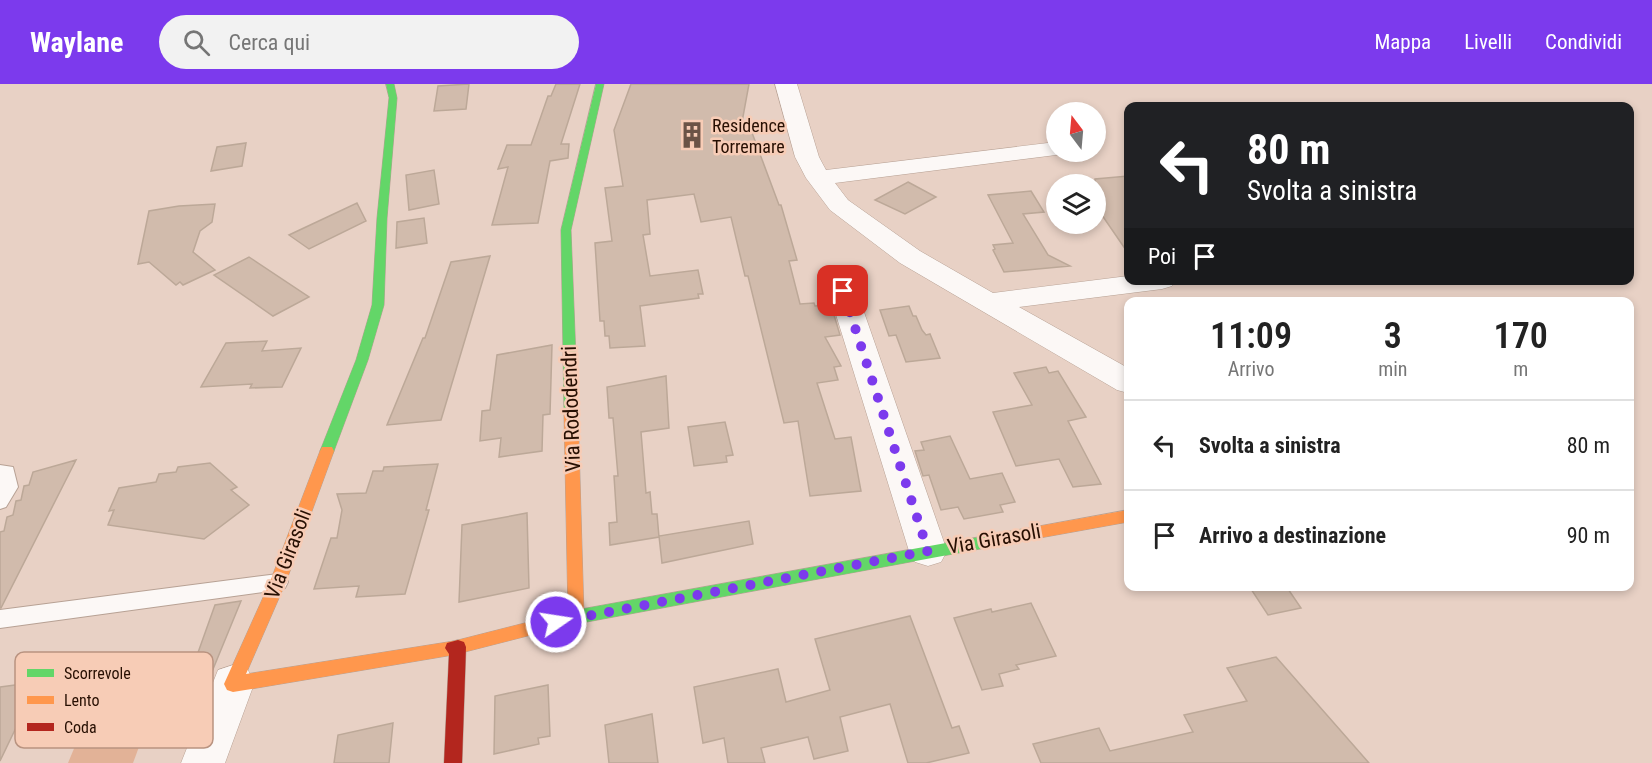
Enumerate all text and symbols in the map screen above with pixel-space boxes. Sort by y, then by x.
search box [159,15,579,69]
text: Waylane [30,26,123,59]
icon: search [180,26,213,59]
text: Cerca qui [228,30,310,55]
text: Mappa [1374,30,1431,54]
text: Livelli [1464,30,1512,54]
text: Condividi [1545,30,1622,54]
north arrow [1046,102,1106,162]
map controls [1046,102,1106,234]
place label: Residence Torremare [712,115,785,157]
building icon: Residence Torremare [677,120,707,150]
text: 80 m [1247,125,1330,174]
icon: left [1148,126,1226,204]
button: layers [1046,174,1106,234]
text: Svolta a sinistra [1247,175,1417,207]
icon: arrive [1188,240,1221,273]
text: Poi [1148,244,1176,269]
pin [817,265,868,316]
icon: arrive [826,274,859,307]
text: 11:09 [1210,315,1292,357]
text: 3 [1384,315,1402,357]
text: 170 [1494,315,1548,357]
street label: Via Rododendri [557,346,585,472]
text: Arrivo [1228,357,1274,381]
text: min [1378,357,1407,381]
text: m [1513,357,1528,381]
icon: left [1148,429,1181,462]
text: Svolta a sinistra [1199,433,1341,458]
text: 80 m [1567,433,1610,458]
street label: Via Girasoli [260,506,316,602]
street label: Via Girasoli [945,519,1043,559]
icon: arrive [1148,519,1181,552]
text: Arrivo a destinazione [1199,523,1386,548]
text: 90 m [1567,523,1610,548]
position arrow [524,590,588,654]
legend [15,652,213,748]
text: Scorrevole [64,664,131,683]
text: Lento [64,691,99,710]
text: Coda [64,718,97,737]

